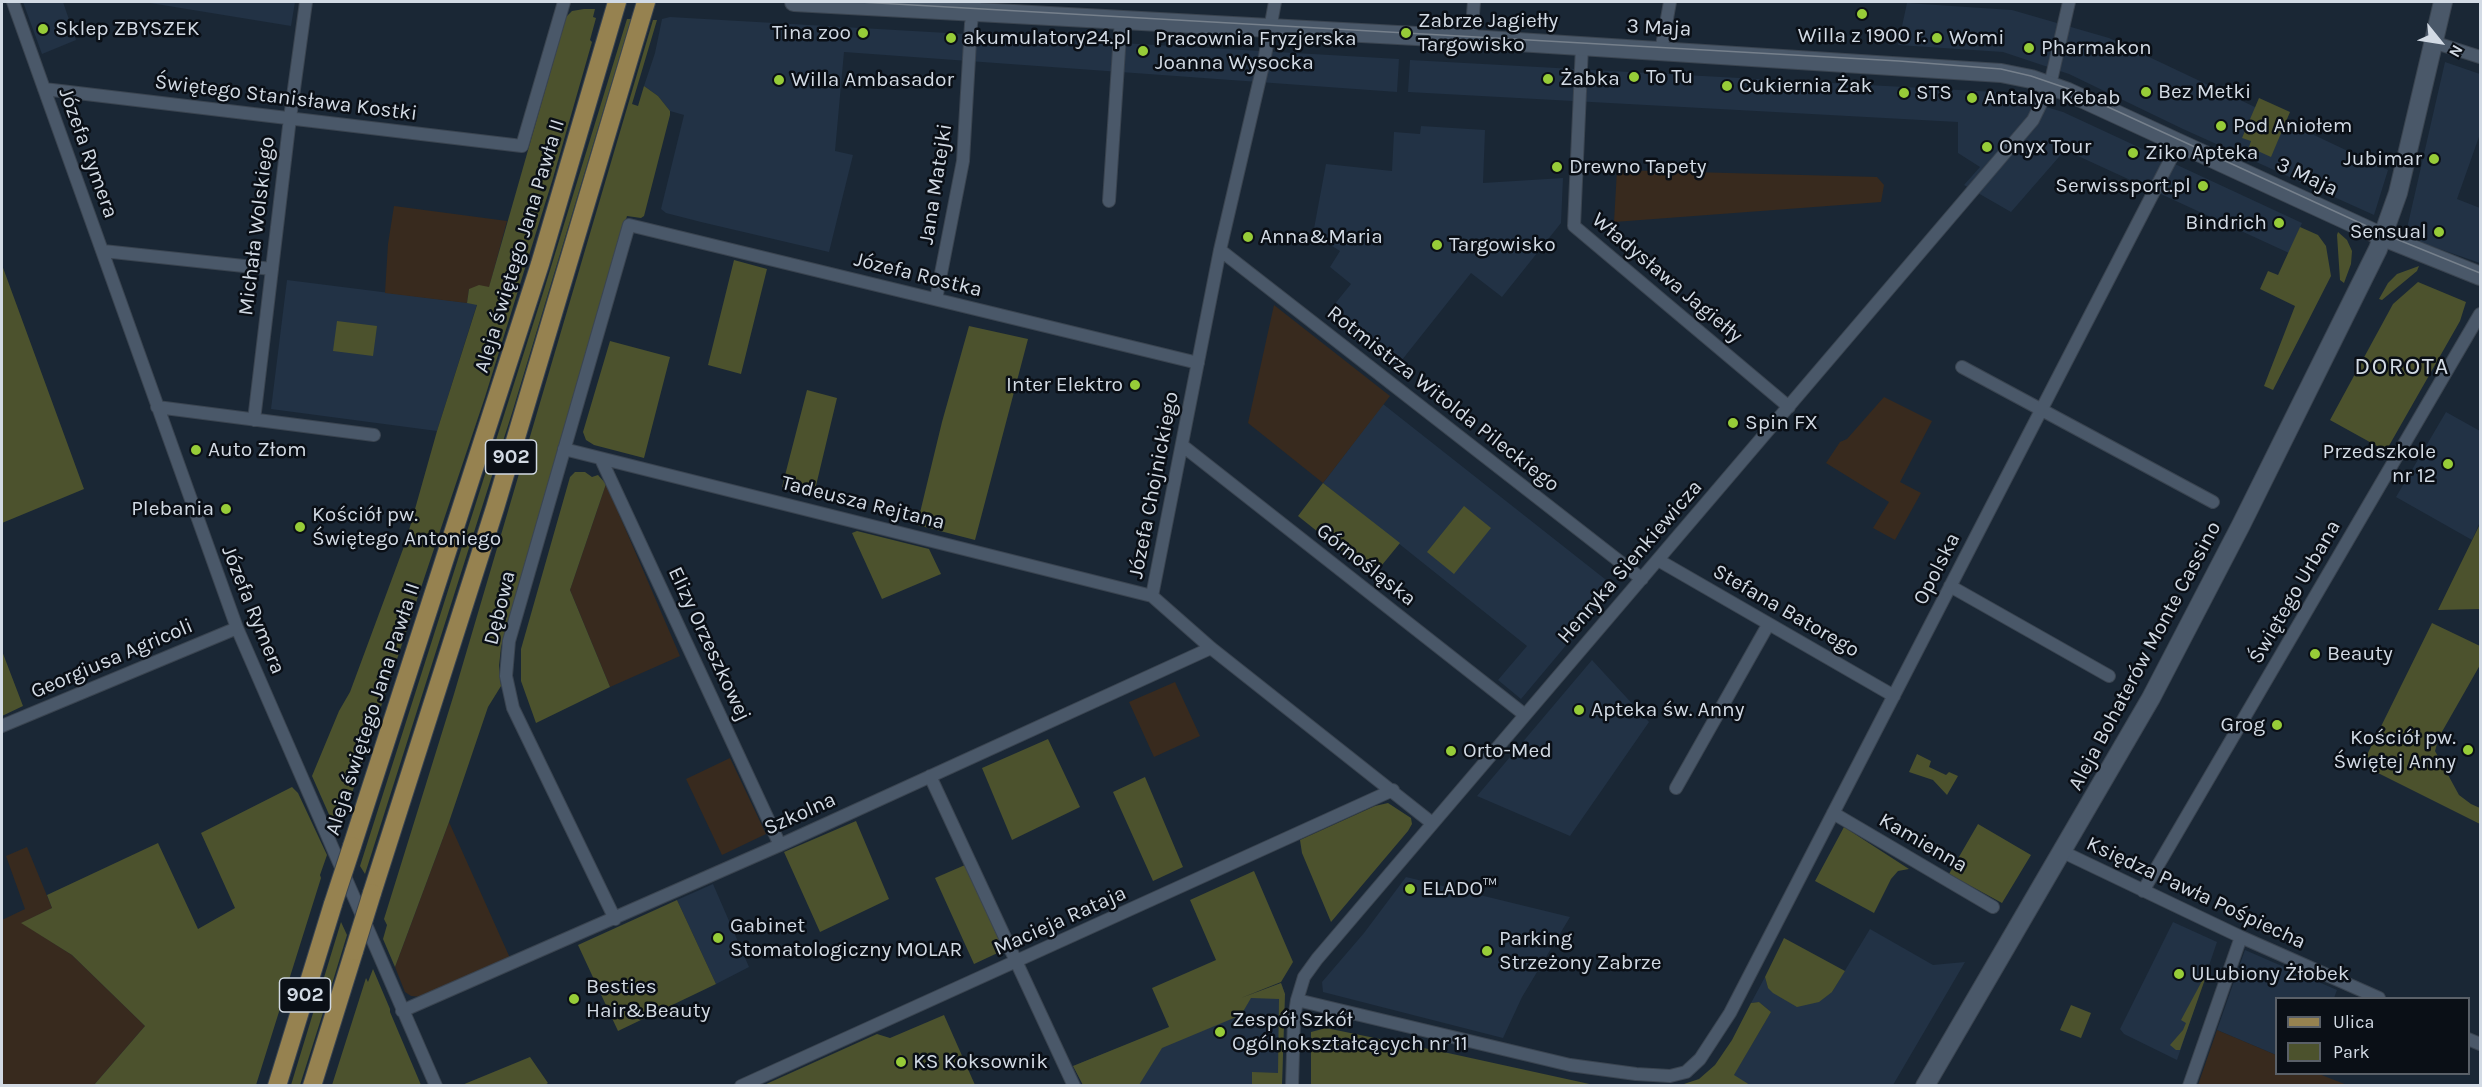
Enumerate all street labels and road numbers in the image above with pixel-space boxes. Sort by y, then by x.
street label: 3 Maja [1626,14,1692,42]
street label: Świętego Stanisława Kostki [153,69,419,127]
street label: Józefa Rymera [53,84,123,222]
street label: Aleja świętego Jana Pawła II [469,116,571,376]
street label: Jana Matejki [914,122,958,246]
street label: Michała Wolskiego [234,135,280,317]
street label: 3 Maja [2272,152,2342,202]
street label: Władysława Jagiełły [1586,208,1748,348]
street label: Józefa Rostka [851,247,985,303]
street label: Rotmistrza Witolda Pileckiego [1322,300,1564,498]
street label: Józefa Chojnickiego [1124,389,1184,581]
road number: 902 [486,440,536,474]
street label: Tadeusza Rejtana [779,470,947,536]
street label: Henryka Sienkiewicza [1552,475,1708,649]
street label: Świętego Urbana [2244,516,2346,668]
street label: Aleja Bohaterów Monte Cassino [2063,517,2227,795]
street label: Górnośląska [1311,518,1421,612]
street label: Opolska [1908,529,1966,609]
street label: Józefa Rymera [216,542,290,678]
street label: Stefana Batorego [1708,559,1864,663]
street label: Elizy Orzeszkowej [662,563,756,725]
street label: Dębowa [479,568,521,648]
street label: Aleja świętego Jana Pawła II [320,580,426,838]
street label: Georgiusa Agricoli [27,613,197,705]
street label: Szkolna [760,787,840,841]
street label: Kamienna [1874,808,1972,878]
street label: Księdza Pawła Pośpiecha [2082,831,2310,955]
street label: Macieja Rataja [990,881,1130,961]
road number: 902 [280,978,330,1012]

